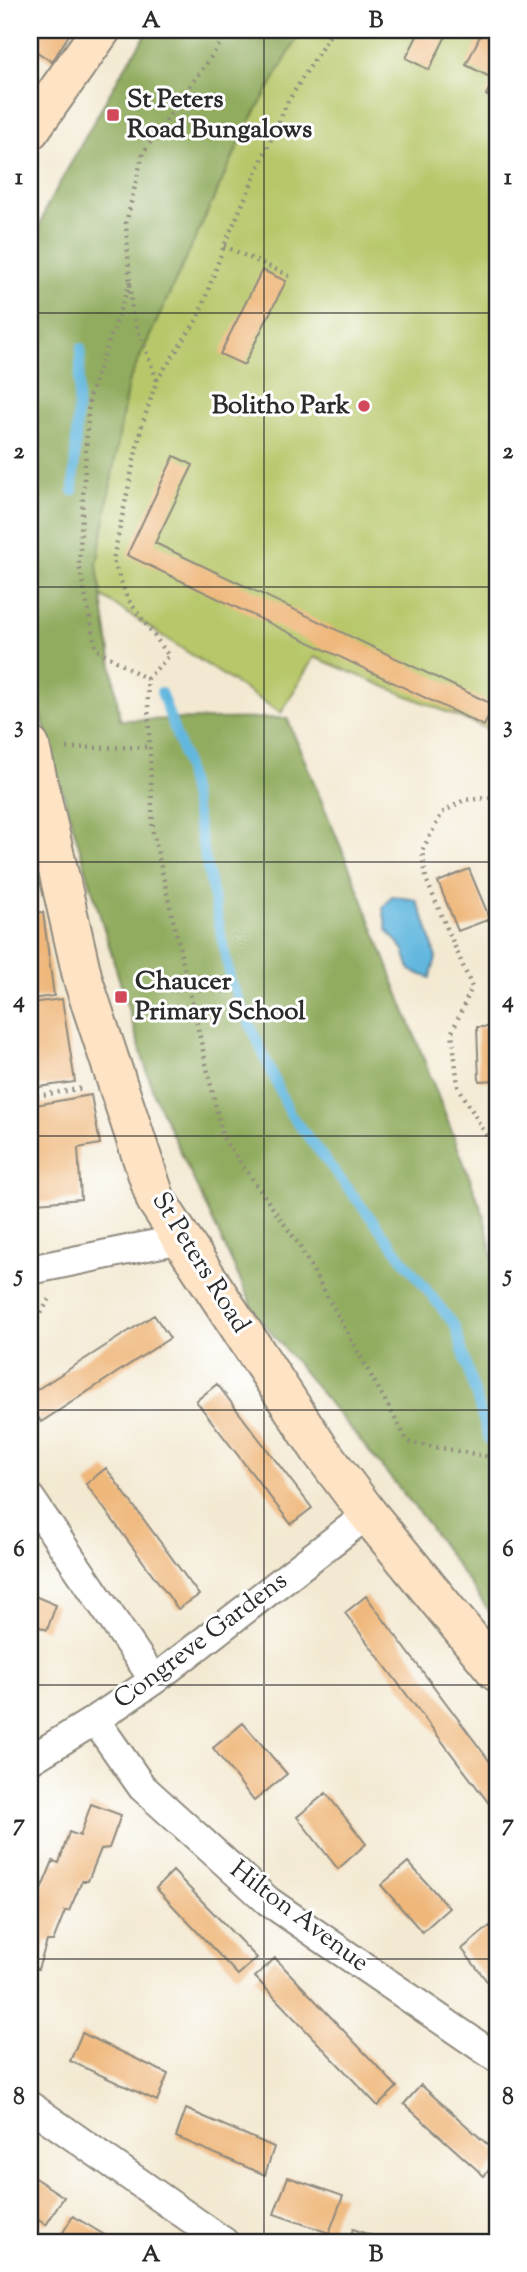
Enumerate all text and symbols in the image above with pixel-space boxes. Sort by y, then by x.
text: A [142,5,161,38]
text: B [369,5,384,38]
place label: St Peters Road Bungalows [127,82,312,149]
marker: St Peters Road Bungalows [105,107,121,123]
text: 1 [15,162,23,195]
text: 1 [504,162,512,195]
place label: Bolitho Park [212,388,351,425]
marker: Bolitho Park [356,398,372,414]
text: 2 [14,436,25,469]
text: 2 [503,436,514,469]
text: 3 [14,710,24,743]
text: 3 [503,710,513,743]
place label: Chaucer Primary School [135,964,306,1031]
text: 4 [12,985,25,1018]
text: 4 [501,985,514,1018]
marker: Chaucer Primary School [113,989,129,1005]
street label: St Peters Road [142,1185,258,1341]
text: 5 [13,1259,23,1292]
text: 5 [502,1259,512,1292]
text: 6 [13,1534,25,1567]
text: 6 [502,1534,514,1567]
street label: Congreve Gardens [106,1563,296,1719]
text: 7 [13,1808,25,1841]
text: 7 [502,1808,514,1841]
street label: Hilton Avenue [222,1852,376,1982]
text: 8 [13,2082,25,2115]
text: 8 [502,2082,514,2115]
text: A [142,2239,161,2272]
text: B [369,2239,384,2272]

